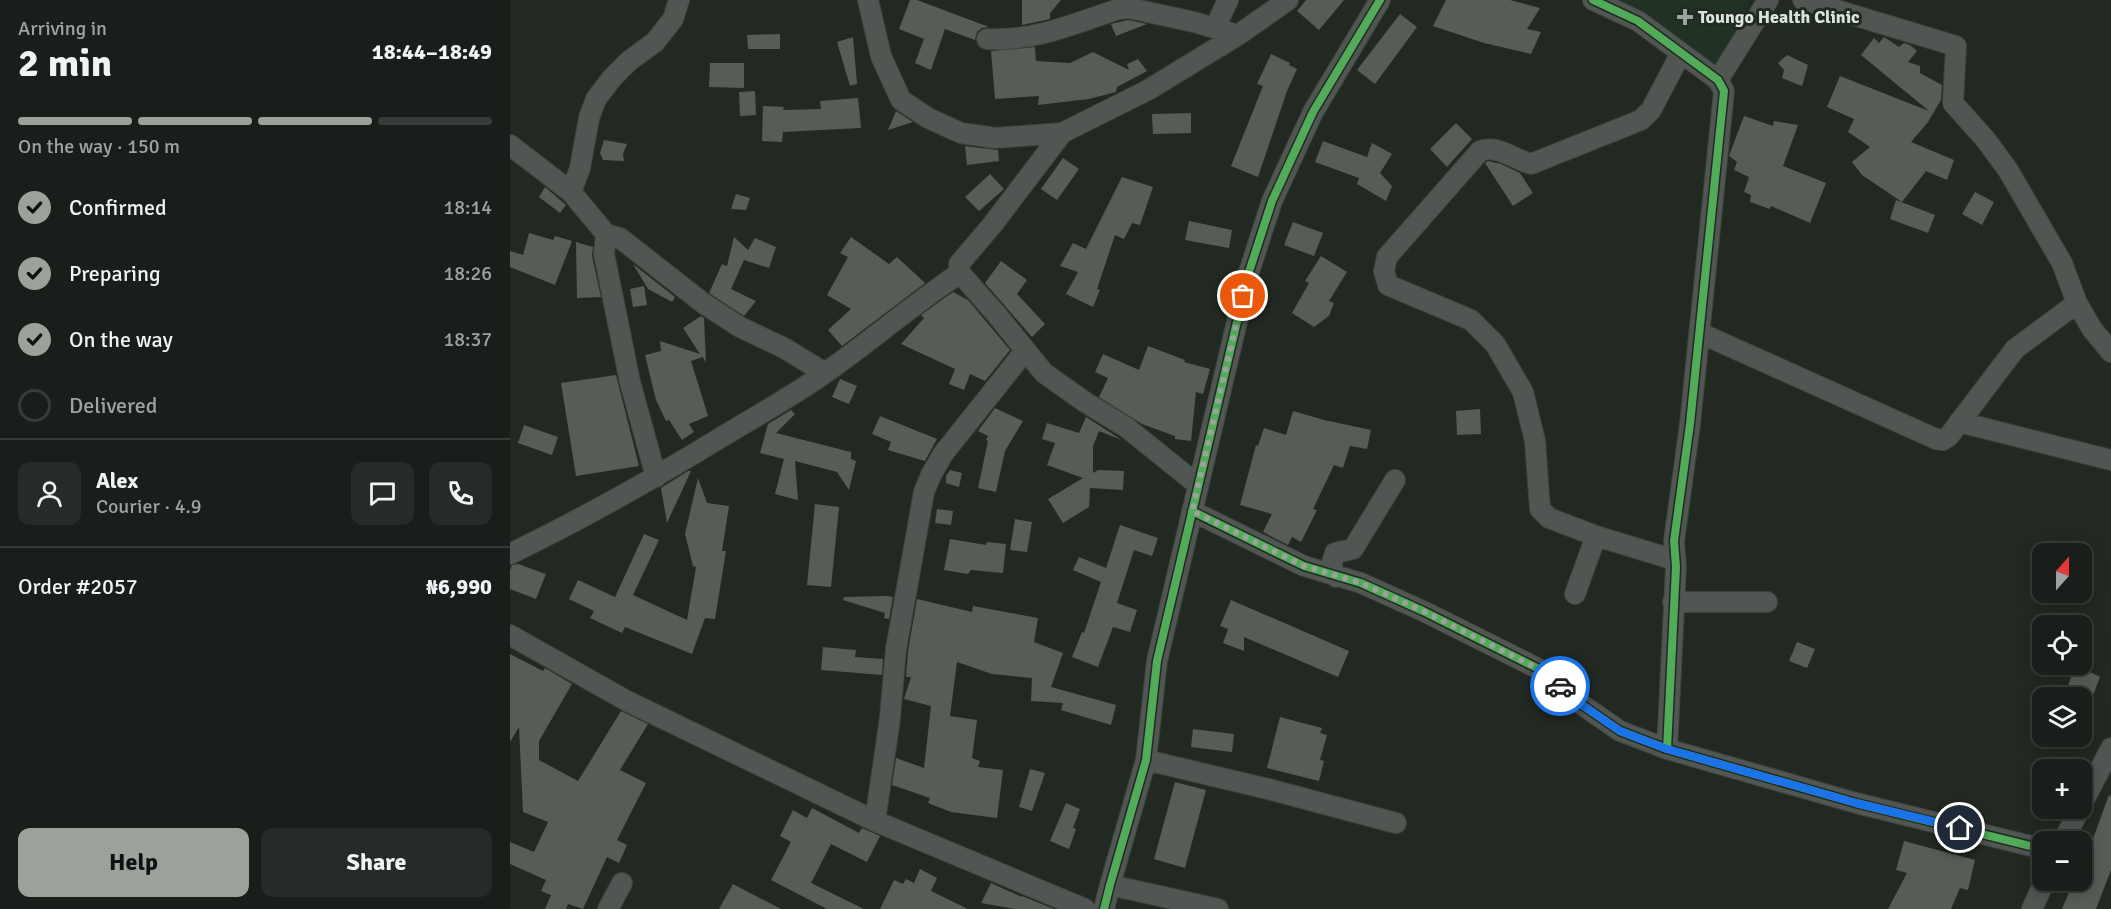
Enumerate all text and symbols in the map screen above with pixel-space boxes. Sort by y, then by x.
place label: Toungo Health Clinic [1698,6,1860,28]
marker: Toungo Health Clinic [1676,8,1694,26]
text: Arriving in [18,16,107,41]
text: 18:44–18:49 [372,38,492,65]
text: 2 min [18,39,112,87]
text: On the way · 150 m [18,134,180,159]
icon: check [18,191,51,224]
text: Confirmed [69,194,167,221]
text: 18:14 [443,195,492,220]
icon: check [18,257,51,290]
text: Preparing [69,260,161,287]
text: 18:26 [443,261,492,286]
pin [1217,270,1268,321]
icon: bag [1226,279,1259,312]
icon: check [18,323,51,356]
text: On the way [69,326,173,353]
text: 18:37 [443,327,492,352]
text: Delivered [69,392,157,419]
button: person [18,462,81,525]
button: chat [351,462,414,525]
button: phone [429,462,492,525]
text: Alex [96,467,138,494]
text: Courier · 4.9 [96,494,202,519]
north arrow [2032,543,2092,603]
map controls [2032,543,2092,891]
text: Order #2057 [18,573,138,600]
text: ₦6,990 [426,573,492,600]
button: locate [2032,615,2092,675]
courier [1530,656,1590,716]
icon: car [1544,670,1577,703]
button: layers [2032,687,2092,747]
button: + [2032,759,2092,819]
pin [1934,802,1985,853]
icon: home [1943,811,1976,844]
button: Help [18,828,249,897]
button: Share [261,828,492,897]
button: − [2032,831,2092,891]

